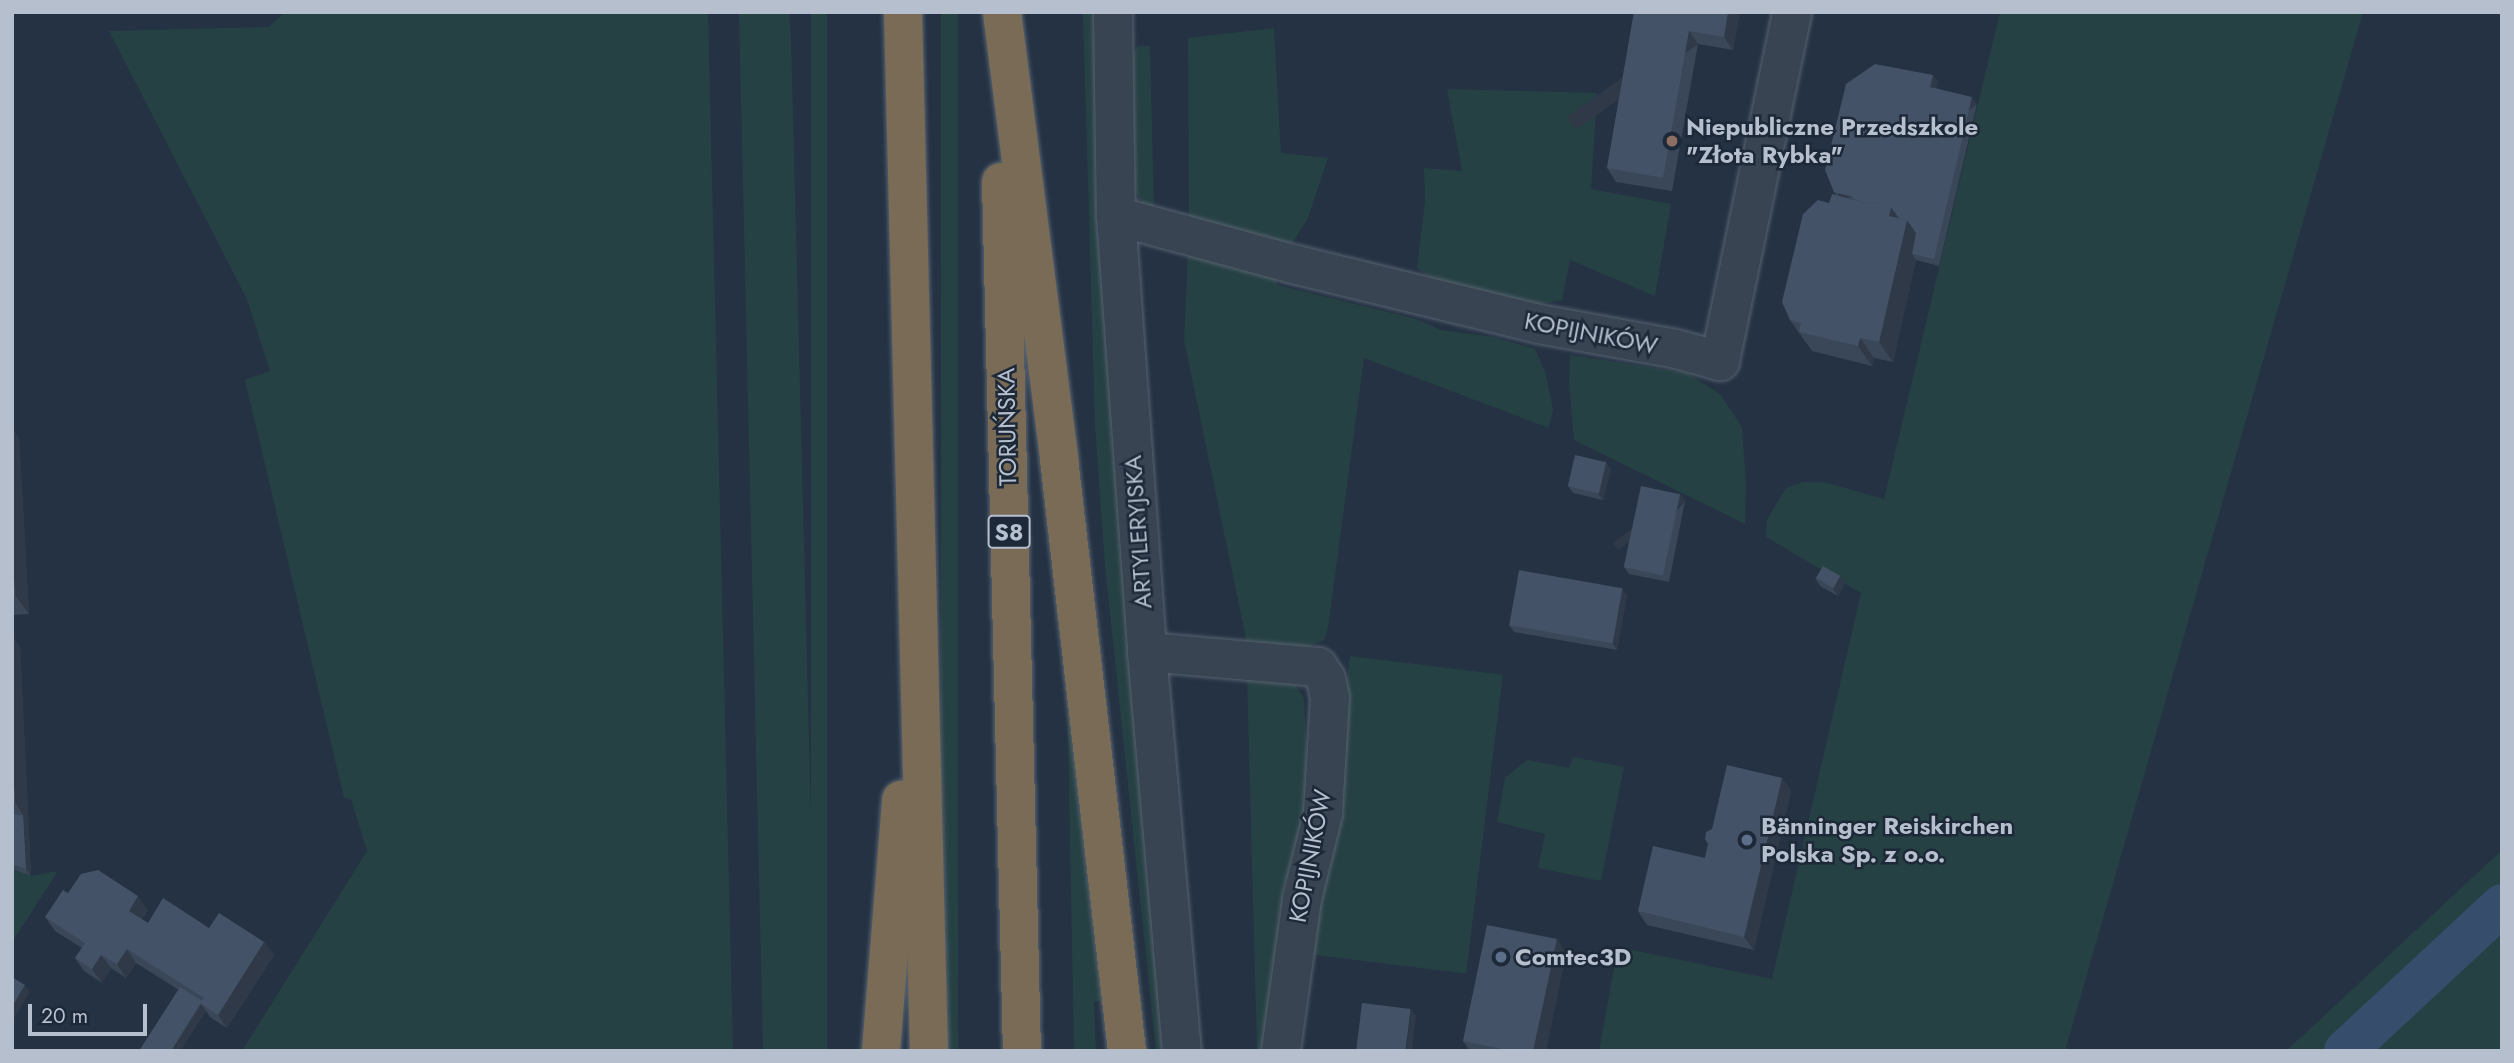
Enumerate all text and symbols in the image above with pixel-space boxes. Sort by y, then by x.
place label: Niepubliczne Przedszkole "Złota Rybka" [1686,113,1978,169]
marker: Niepubliczne Przedszkole "Złota Rybka" [1664,133,1680,149]
street label: KOPIJNIKÓW [1522,306,1660,360]
street label: TORUŃSKA [992,367,1022,487]
street label: ARTYLERYJSKA [1118,454,1158,610]
road number: S8 [986,512,1032,552]
street label: KOPIJNIKÓW [1283,787,1337,925]
place label: Bänninger Reiskirchen Polska Sp. z o.o. [1761,812,2013,868]
marker: Bänninger Reiskirchen Polska Sp. z o.o. [1739,832,1755,848]
place label: Comtec3D [1515,943,1631,971]
marker: Comtec3D [1493,949,1509,965]
scale bar [32,990,150,1034]
text: 20 m [41,1001,88,1031]

